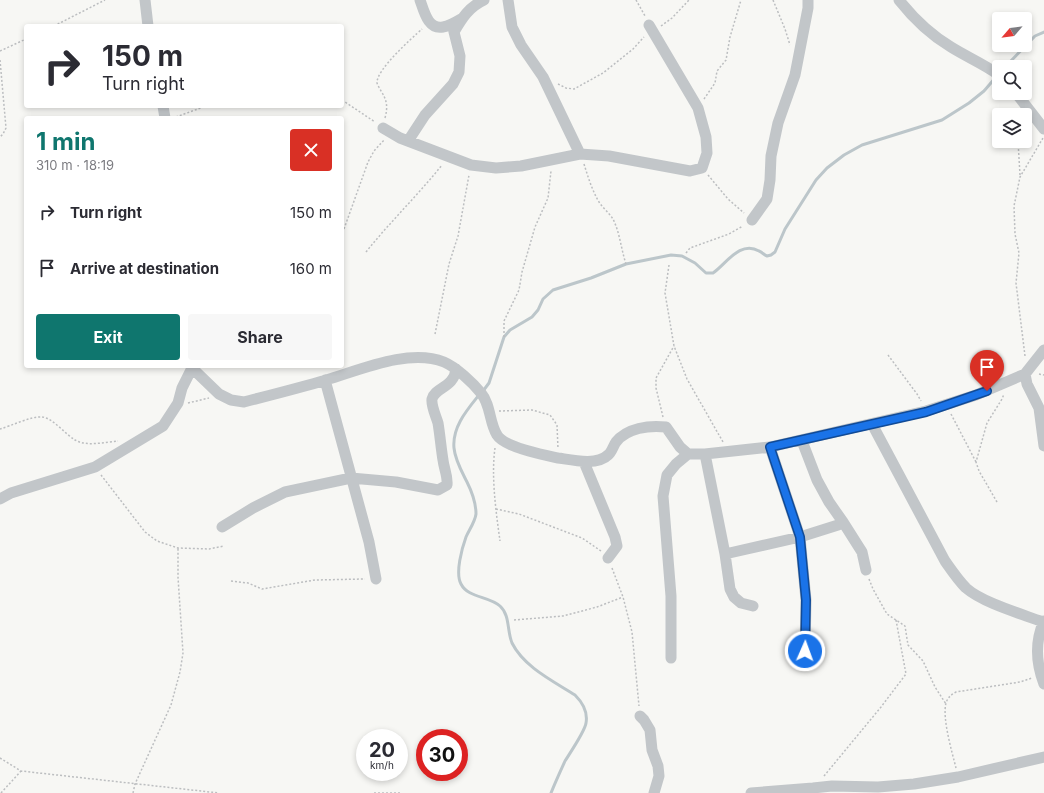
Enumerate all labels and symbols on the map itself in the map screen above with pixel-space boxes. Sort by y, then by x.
north arrow [992,12,1032,52]
pin [970,350,1004,391]
position arrow [784,630,826,672]
speed limit sign: 30 [416,729,468,781]

